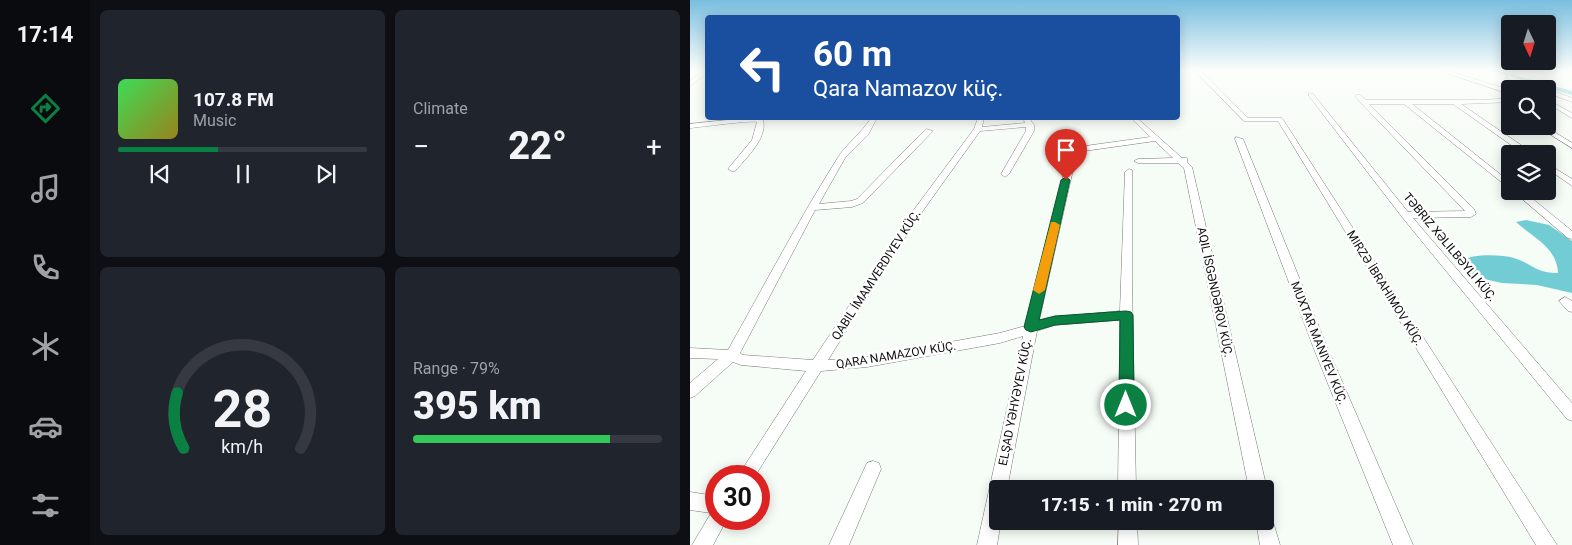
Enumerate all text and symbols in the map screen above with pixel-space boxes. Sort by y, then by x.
north arrow [1501,15,1556,70]
map controls [1501,15,1556,200]
text: 17:14 [17,22,73,47]
text: 60 m [813,34,892,75]
icon: left [730,35,795,100]
text: Qara Namazov küç. [813,76,1003,101]
button: search [1501,80,1556,135]
text: 107.8 FM [193,88,274,111]
icon: directions [28,91,63,126]
text: Climate [413,99,468,118]
text: Music [193,111,236,130]
text: 22° [508,124,567,168]
pin [1045,129,1087,180]
text: − [413,130,429,163]
text: + [646,130,662,163]
icon: arrive [1052,136,1080,164]
button: layers [1501,145,1556,200]
icon: previous [146,160,174,188]
icon: pause [229,160,257,188]
icon: next [312,160,340,188]
icon: music [28,171,63,206]
street label: TƏBRIZ XƏLILBƏYLI KÜÇ. [1400,189,1500,304]
street label: QABIL İMAMVERDIYEV KÜÇ. [828,207,923,343]
street label: AQIL İSGƏNDƏROV KÜÇ. [1194,225,1237,358]
street label: MIRZƏ İBRAHIMOV KÜÇ. [1344,227,1427,348]
icon: phone [28,250,63,285]
street label: MUXTAR MANIYEV KÜÇ. [1288,279,1351,407]
icon: climate [28,329,63,364]
street label: ELŞAD YƏHYƏYEV KÜÇ. [995,337,1034,467]
street label: QARA NAMAZOV KÜÇ. [835,338,957,371]
text: Range · 79% [413,359,500,378]
position arrow [1099,378,1151,430]
text: 28 [213,379,272,440]
text: 395 km [413,384,542,428]
icon: car [28,409,63,444]
text: km/h [222,436,263,457]
speed limit sign: 30 [705,465,770,530]
icon: filters [28,488,63,523]
text: 17:15 · 1 min · 270 m [1040,493,1223,516]

